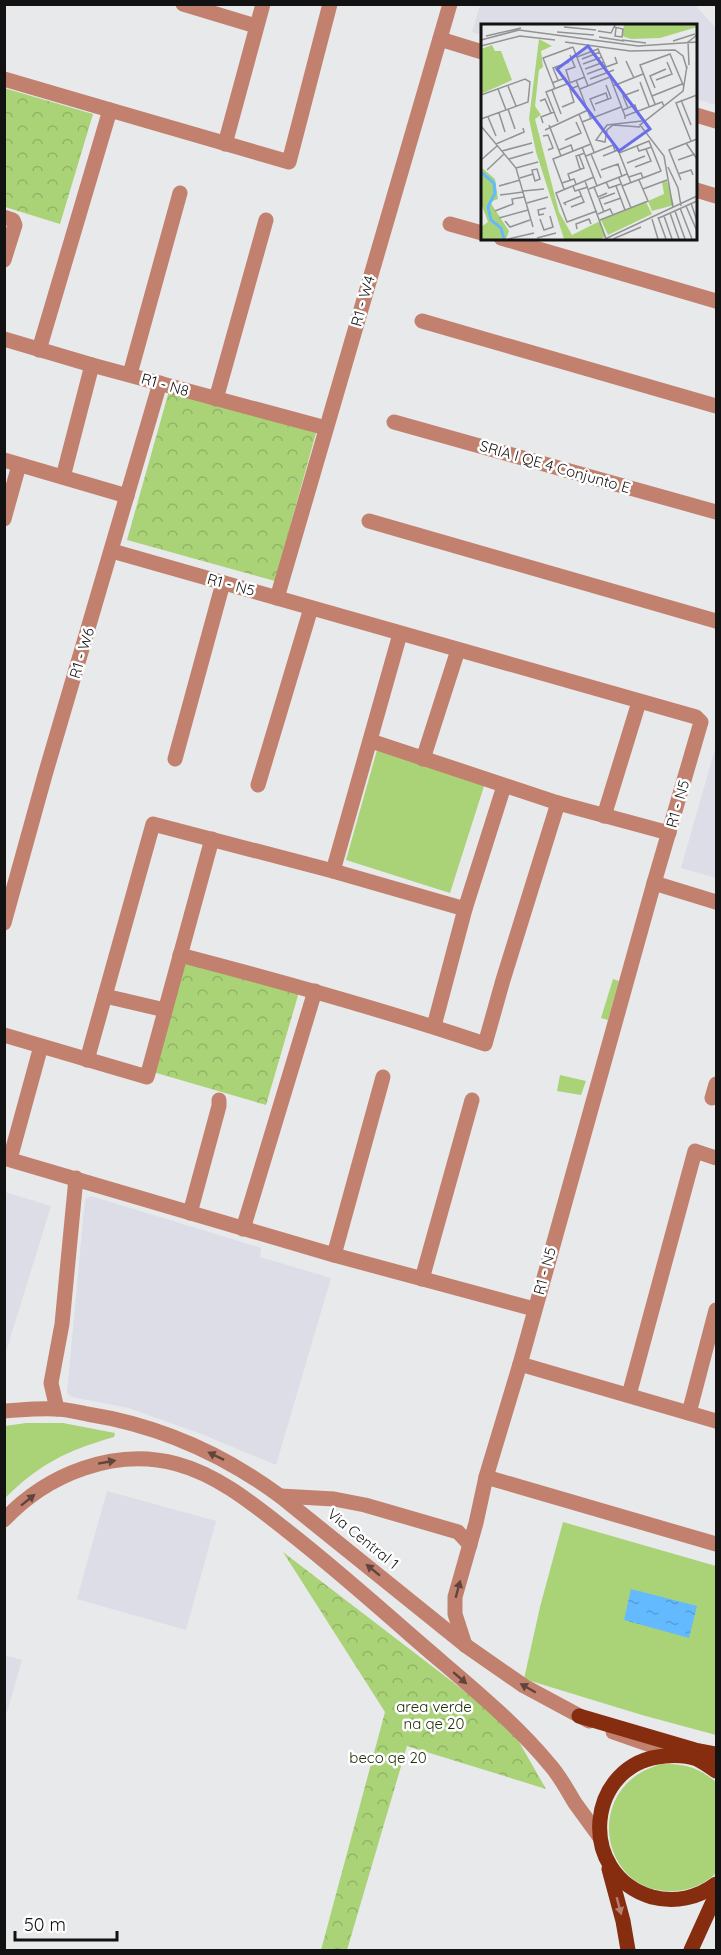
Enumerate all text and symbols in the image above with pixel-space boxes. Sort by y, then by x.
inset map [481,24,697,240]
street label: R1 - W4 [346,273,379,328]
street label: R1 - N8 [139,369,191,400]
street label: SRIA I QE 4 Conjunto E [478,436,633,497]
street label: R1 - N5 [205,569,257,600]
street label: R1 - W6 [65,625,98,681]
street label: R1 - N5 [662,778,693,830]
street label: R1 - N5 [529,1245,560,1297]
one-way arrow [207,1451,224,1460]
one-way arrow [98,1457,117,1466]
one-way arrow [20,1494,35,1506]
street label: Via Central 1 [324,1504,403,1573]
one-way arrow [365,1564,381,1577]
one-way arrow [454,1579,463,1597]
one-way arrow [452,1671,467,1684]
one-way arrow [519,1683,536,1693]
park label: area verde na qe 20 [396,1697,472,1733]
park label: beco qe 20 [349,1748,427,1767]
one-way arrow [615,1897,625,1915]
scale bar [15,1904,117,1942]
text: 50 m [24,1913,66,1936]

